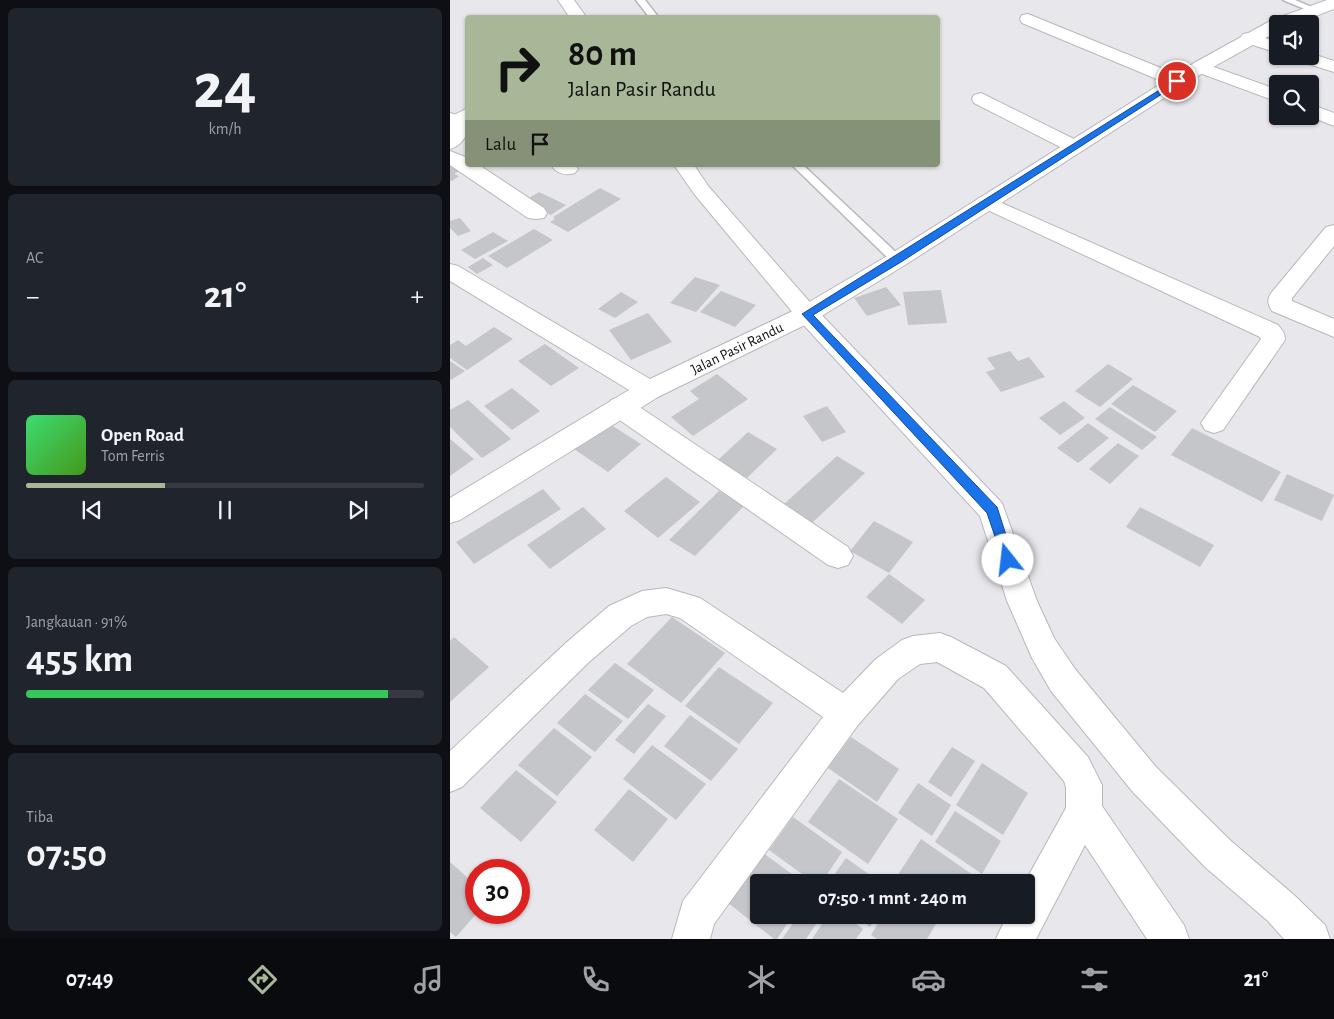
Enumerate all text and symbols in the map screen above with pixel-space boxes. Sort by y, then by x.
map controls [1269,15,1319,125]
button: sound [1269,15,1319,65]
icon: right [485,35,550,100]
text: 80 m [568,37,637,72]
text: 24 [193,55,257,120]
pin [1156,60,1198,102]
icon: arrive [1163,67,1191,95]
button: search [1269,75,1319,125]
text: Jalan Pasir Randu [568,78,716,100]
text: km/h [208,121,242,137]
icon: arrive [526,130,554,158]
text: Lalu [485,135,516,154]
text: AC [26,250,43,266]
text: 21° [204,277,246,315]
text: − [26,283,39,311]
text: + [411,283,424,311]
street label: Jalan Pasir Randu [689,319,786,377]
text: Open Road [101,426,184,445]
text: Tom Ferris [101,448,165,464]
icon: previous [78,496,106,524]
icon: pause [211,496,239,524]
icon: next [344,496,372,524]
position arrow [981,533,1033,585]
text: Jangkauan · 91% [26,614,127,630]
text: 455 km [26,641,133,679]
text: Tiba [26,809,53,825]
text: 07:50 [26,836,107,874]
speed limit sign: 30 [465,859,530,924]
text: 07:50 · 1 mnt · 240 m [818,889,967,908]
icon: directions [245,962,280,997]
icon: music [411,962,446,997]
icon: phone [578,962,613,997]
icon: climate [744,962,779,997]
icon: car [911,962,946,997]
icon: filters [1077,962,1112,997]
text: 07:49 [66,968,113,990]
text: 21° [1243,968,1268,990]

